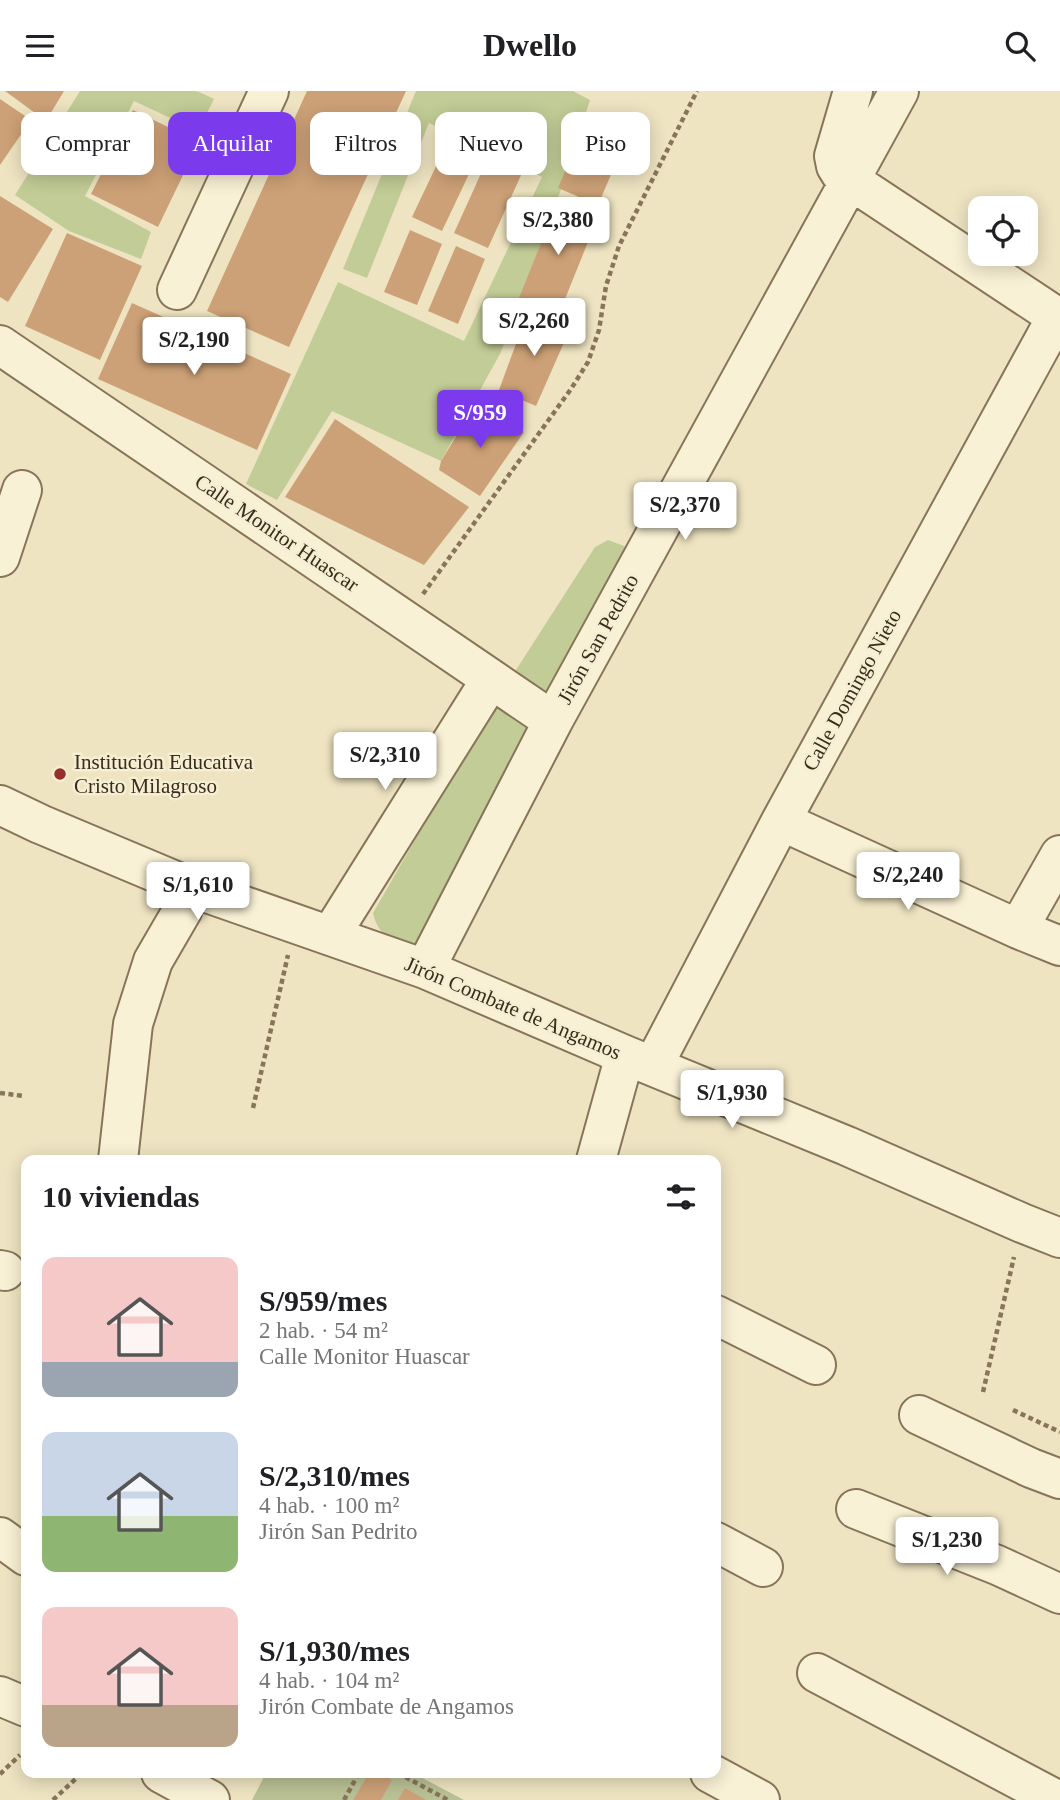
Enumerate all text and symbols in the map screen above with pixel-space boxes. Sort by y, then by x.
icon: menu [21,27,59,65]
text: Dwello [483,27,577,63]
icon: search [1001,27,1039,65]
chip: Comprar [21,112,154,175]
chip: Alquilar [168,112,296,175]
chip: Filtros [310,112,421,175]
chip: Nuevo [435,112,547,175]
chip: Piso [561,112,650,175]
map controls [968,196,1038,266]
button: locate [968,196,1038,266]
pin: S/2,380 [493,197,623,257]
text: S/2,380 [523,207,593,232]
pin: S/2,260 [469,299,599,358]
text: S/2,260 [499,308,569,333]
pin: S/2,190 [129,317,259,377]
text: S/2,190 [159,327,229,352]
pin: S/959 [431,391,529,450]
text: S/959 [453,400,507,425]
street label: Calle Monitor Huascar [191,469,363,597]
pin: S/2,370 [620,483,750,542]
text: S/2,370 [650,492,720,517]
street label: Jirón San Pedrito [552,570,644,708]
street label: Calle Domingo Nieto [798,605,906,775]
pin: S/2,310 [320,733,450,792]
text: S/2,310 [350,742,420,767]
place label: Institución Educativa Cristo Milagroso [74,750,254,798]
marker: Institución Educativa Cristo Milagroso [52,766,68,782]
pin: S/2,240 [843,853,973,912]
text: S/2,240 [873,862,943,887]
pin: S/1,610 [133,863,263,922]
text: S/1,610 [163,872,233,897]
street label: Jirón Combate de Angamos [401,951,625,1065]
pin: S/1,930 [667,1070,797,1130]
text: S/1,930 [697,1080,767,1105]
icon: filters [662,1178,700,1216]
text: 10 viviendas [42,1180,200,1213]
text: S/959/mes [259,1284,387,1317]
icon: home [98,1285,182,1369]
text: 2 hab. · 54 m² [259,1318,388,1343]
text: Calle Monitor Huascar [259,1344,470,1369]
text: S/2,310/mes [259,1459,410,1492]
icon: home [98,1460,182,1544]
text: 4 hab. · 100 m² [259,1493,399,1518]
pin: S/1,230 [882,1517,1012,1577]
text: Jirón San Pedrito [259,1519,417,1544]
text: S/1,230 [912,1527,982,1552]
text: S/1,930/mes [259,1634,410,1667]
icon: home [98,1635,182,1719]
text: 4 hab. · 104 m² [259,1668,399,1693]
text: Jirón Combate de Angamos [259,1694,514,1719]

